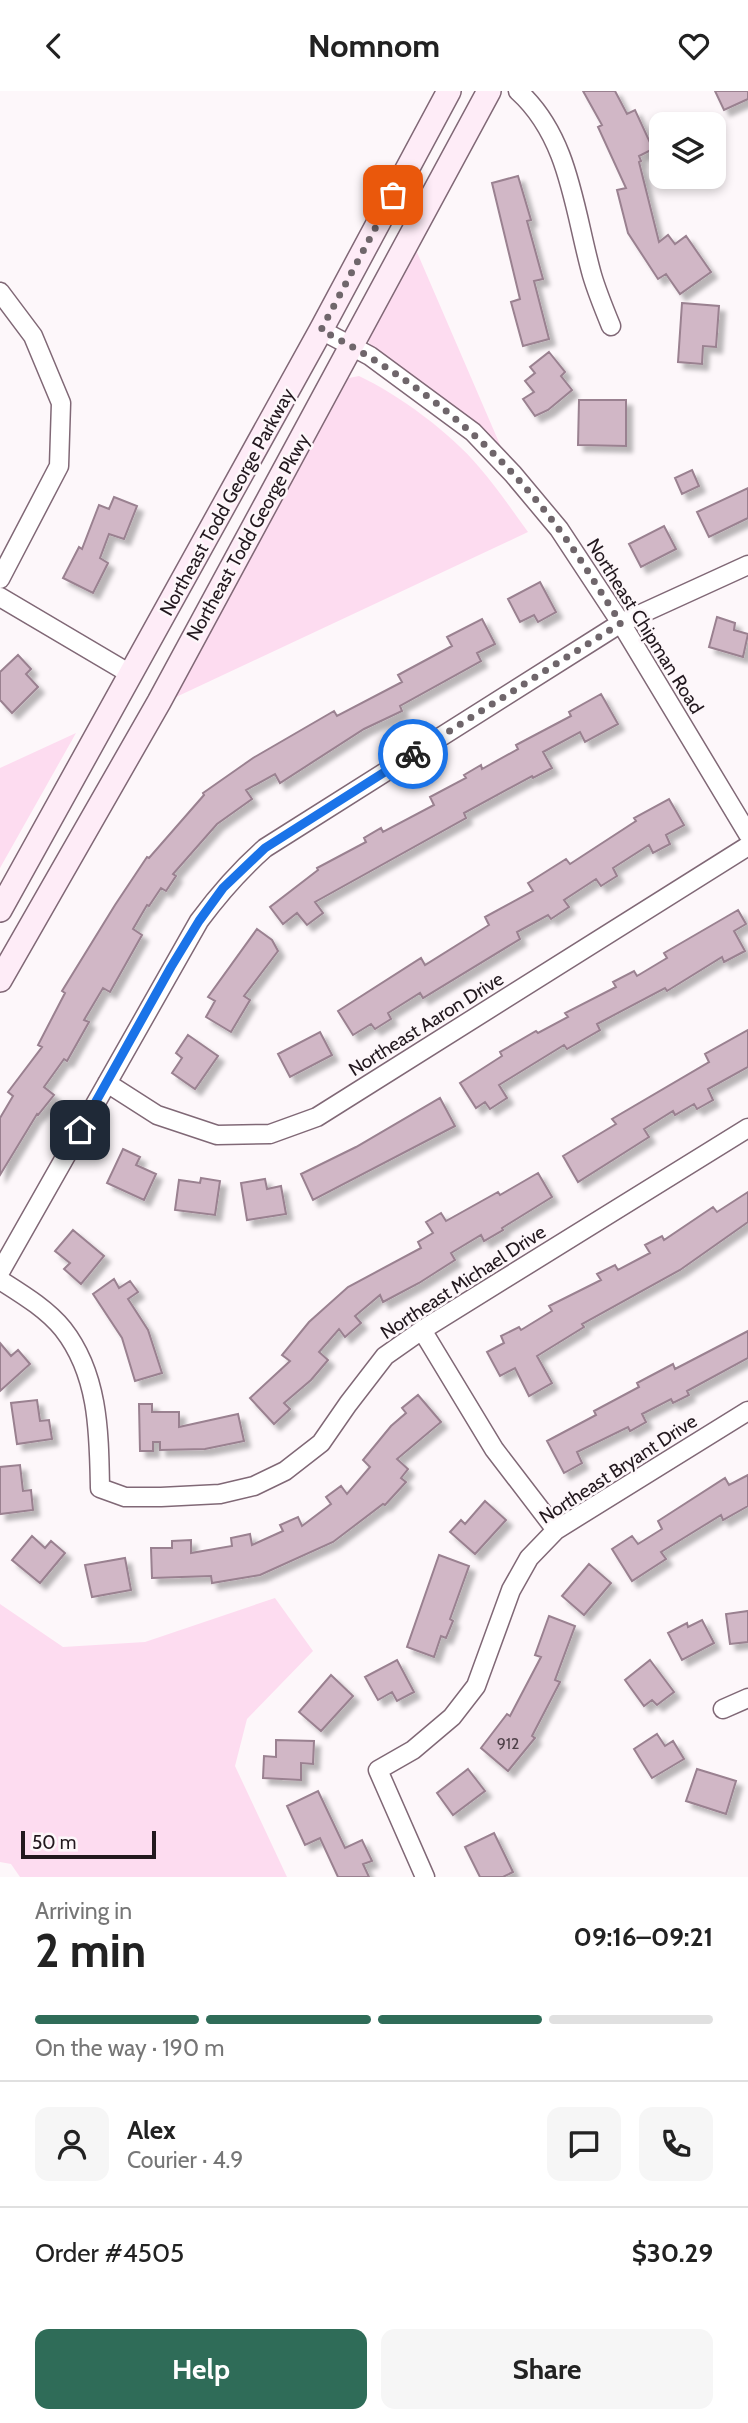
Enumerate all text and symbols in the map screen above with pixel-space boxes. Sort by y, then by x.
text: Nomnom [308,26,440,65]
icon: back [35,27,73,65]
icon: heart [675,27,713,65]
map controls [649,112,726,189]
button: layers [649,112,726,189]
pin [363,165,423,225]
icon: bag [374,176,412,214]
street label: Northeast Todd George Parkway [155,384,299,620]
street label: Northeast Todd George Pkwy [181,429,315,644]
street label: Northeast Chipman Road [582,534,708,718]
courier [378,719,448,789]
icon: bike [394,735,432,773]
street label: Northeast Aaron Drive [344,967,508,1081]
pin [50,1100,110,1160]
icon: home [61,1111,99,1149]
street label: Northeast Michael Drive [376,1220,550,1344]
street label: Northeast Bryant Drive [535,1409,701,1529]
house number: 912 [497,1734,519,1753]
scale bar [21,1828,156,1860]
text: 50 m [32,1831,76,1854]
text: Arriving in [35,1897,132,1925]
text: 09:16–09:21 [574,1921,713,1953]
text: 2 min [35,1923,146,1979]
text: On the way · 190 m [35,2034,224,2062]
button: person [35,2107,109,2181]
button: chat [547,2107,621,2181]
button: phone [639,2107,713,2181]
text: Alex [127,2114,176,2146]
text: Courier · 4.9 [127,2146,243,2174]
text: Order #4505 [35,2237,184,2269]
text: $30.29 [632,2237,713,2269]
button: Help [35,2329,367,2409]
button: Share [381,2329,713,2409]

